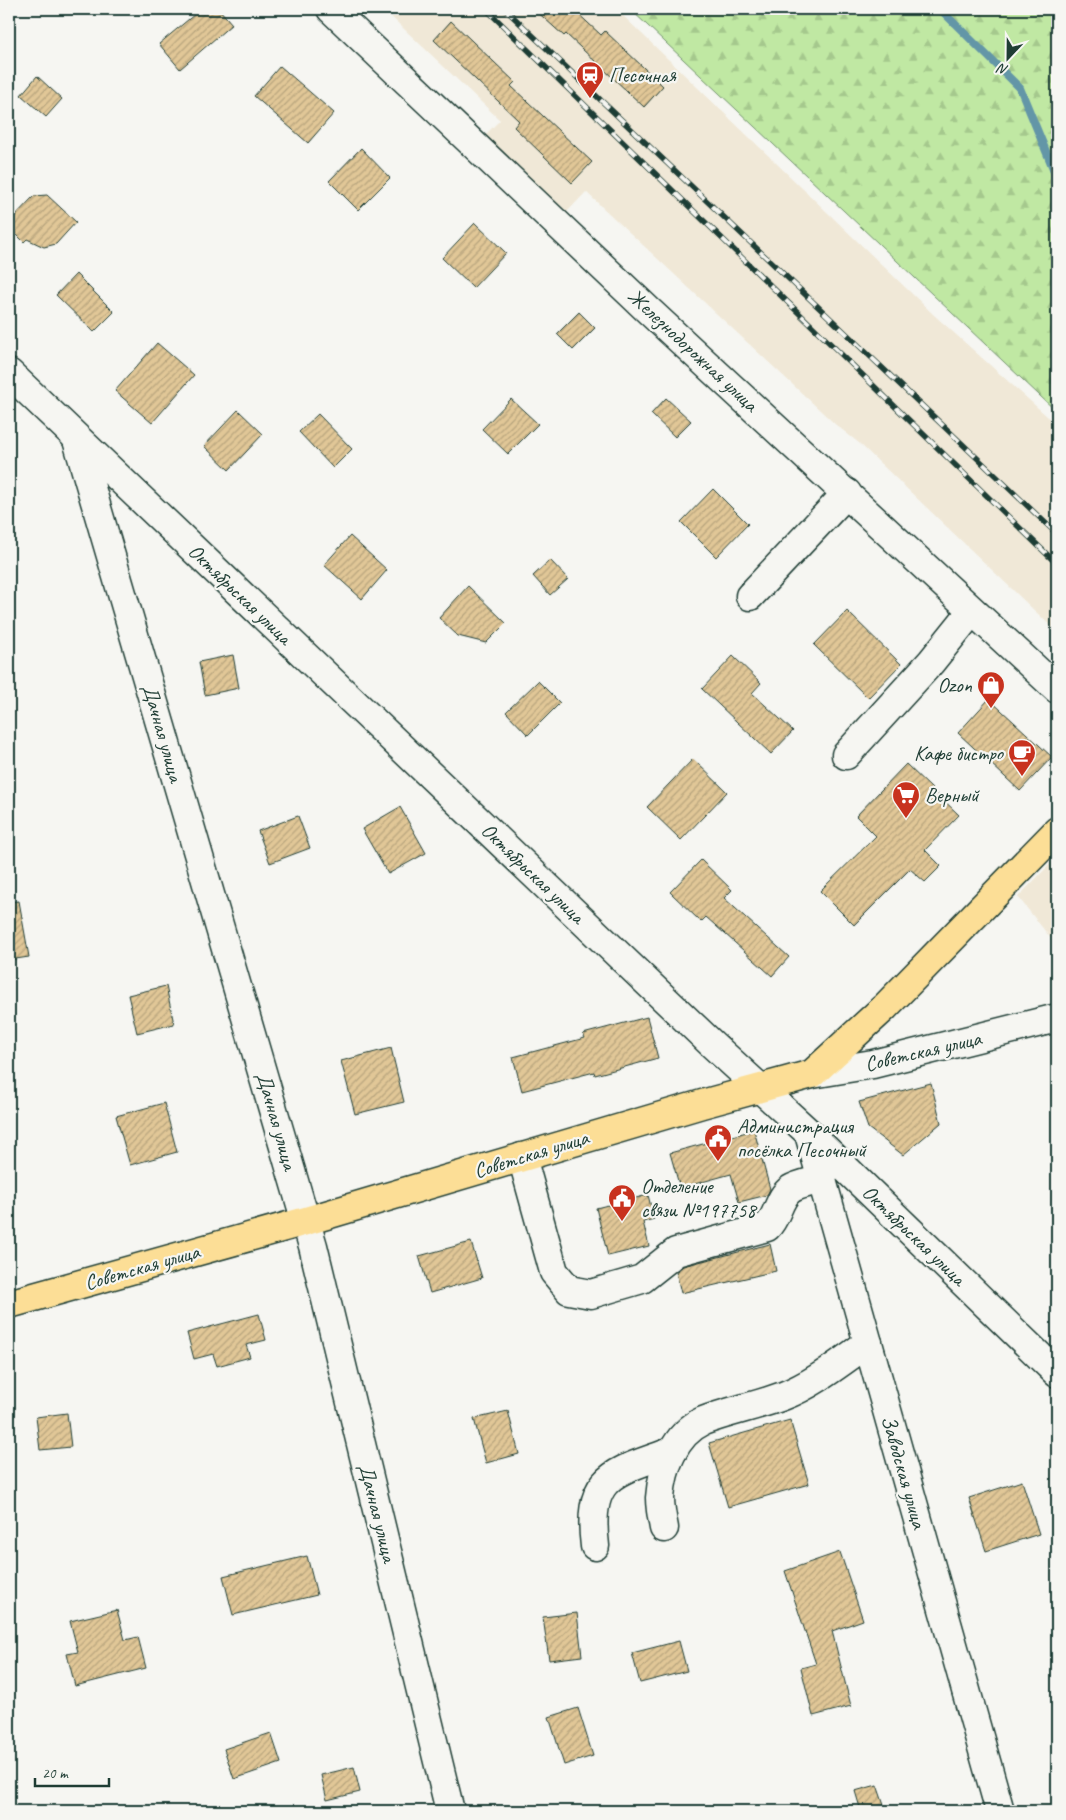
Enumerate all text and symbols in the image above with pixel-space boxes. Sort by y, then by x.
north arrow [984,32,1034,82]
text: N [994,59,1011,79]
station icon: Песочная [575,60,605,99]
place label: Песочная [609,62,677,88]
street label: Железнодорожная улица [622,283,765,418]
street label: Октябрьская улица [183,538,299,652]
shop icon: Ozon [976,670,1006,709]
place label: Ozon [937,672,973,698]
street label: Дачная улица [137,681,190,787]
cafe icon: Кафе бистро [1007,738,1037,777]
place label: Кафе бистро [914,740,1005,766]
supermarket icon: Верный [891,780,921,819]
place label: Верный [925,782,980,808]
street label: Октябрьская улица [476,817,592,931]
street label: Советская улица [862,1025,985,1077]
street label: Дачная улица [251,1069,304,1175]
place label: Администрация посёлка Песочный [737,1113,867,1163]
public building icon: Администрация посёлка Песочный [703,1123,733,1162]
street label: Советская улица [471,1124,593,1184]
place label: Отделение связи №197758 [641,1173,758,1223]
street label: Октябрьская улица [857,1179,973,1293]
public building icon: Отделение связи №197758 [607,1183,637,1222]
street label: Советская улица [81,1238,204,1296]
street label: Заводская улица [875,1412,933,1533]
street label: Дачная улица [353,1461,403,1567]
scale bar [35,1755,109,1787]
text: 20 m [42,1764,69,1783]

